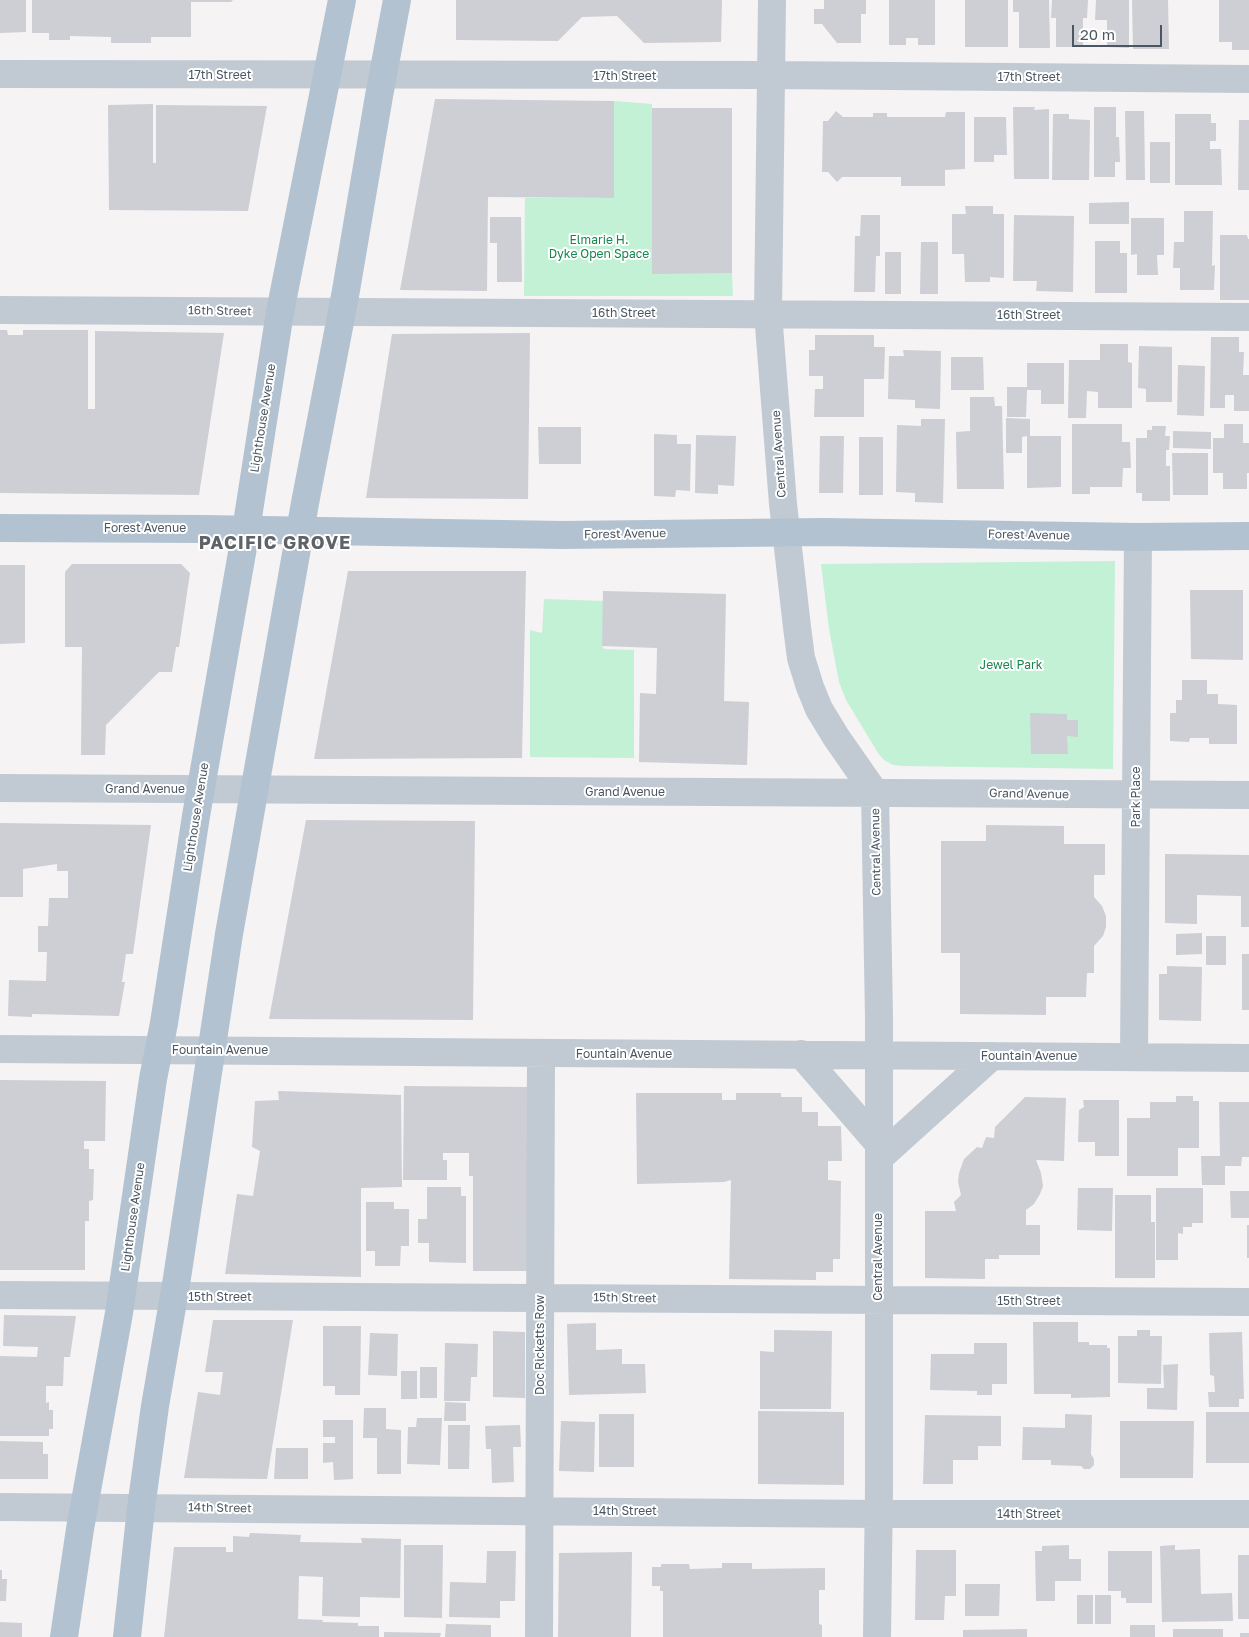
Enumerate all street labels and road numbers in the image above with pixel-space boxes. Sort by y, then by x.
street label: 17th Street [189,68,251,82]
street label: 17th Street [594,69,656,83]
street label: 17th Street [998,70,1060,84]
street label: 16th Street [188,303,252,319]
street label: 16th Street [592,306,656,320]
street label: 16th Street [997,308,1061,322]
street label: Lighthouse Avenue [247,363,279,473]
street label: Central Avenue [769,410,789,498]
street label: Forest Avenue [104,521,186,535]
street label: Forest Avenue [584,526,666,542]
street label: Forest Avenue [988,527,1070,543]
street label: Lighthouse Avenue [180,762,212,872]
street label: Park Place [1129,767,1143,827]
street label: Grand Avenue [105,782,185,796]
street label: Grand Avenue [585,785,665,799]
street label: Grand Avenue [989,786,1069,802]
street label: Central Avenue [868,808,884,896]
street label: Fountain Avenue [172,1043,268,1057]
street label: Fountain Avenue [576,1047,672,1061]
street label: Fountain Avenue [981,1049,1077,1063]
street label: Lighthouse Avenue [118,1162,148,1272]
street label: Central Avenue [871,1213,885,1301]
street label: 15th Street [188,1290,252,1304]
street label: 15th Street [593,1290,657,1306]
street label: 15th Street [997,1294,1061,1308]
street label: Doc Ricketts Row [533,1295,547,1395]
street label: 14th Street [188,1500,252,1516]
street label: 14th Street [593,1504,657,1518]
street label: 14th Street [997,1507,1061,1521]

